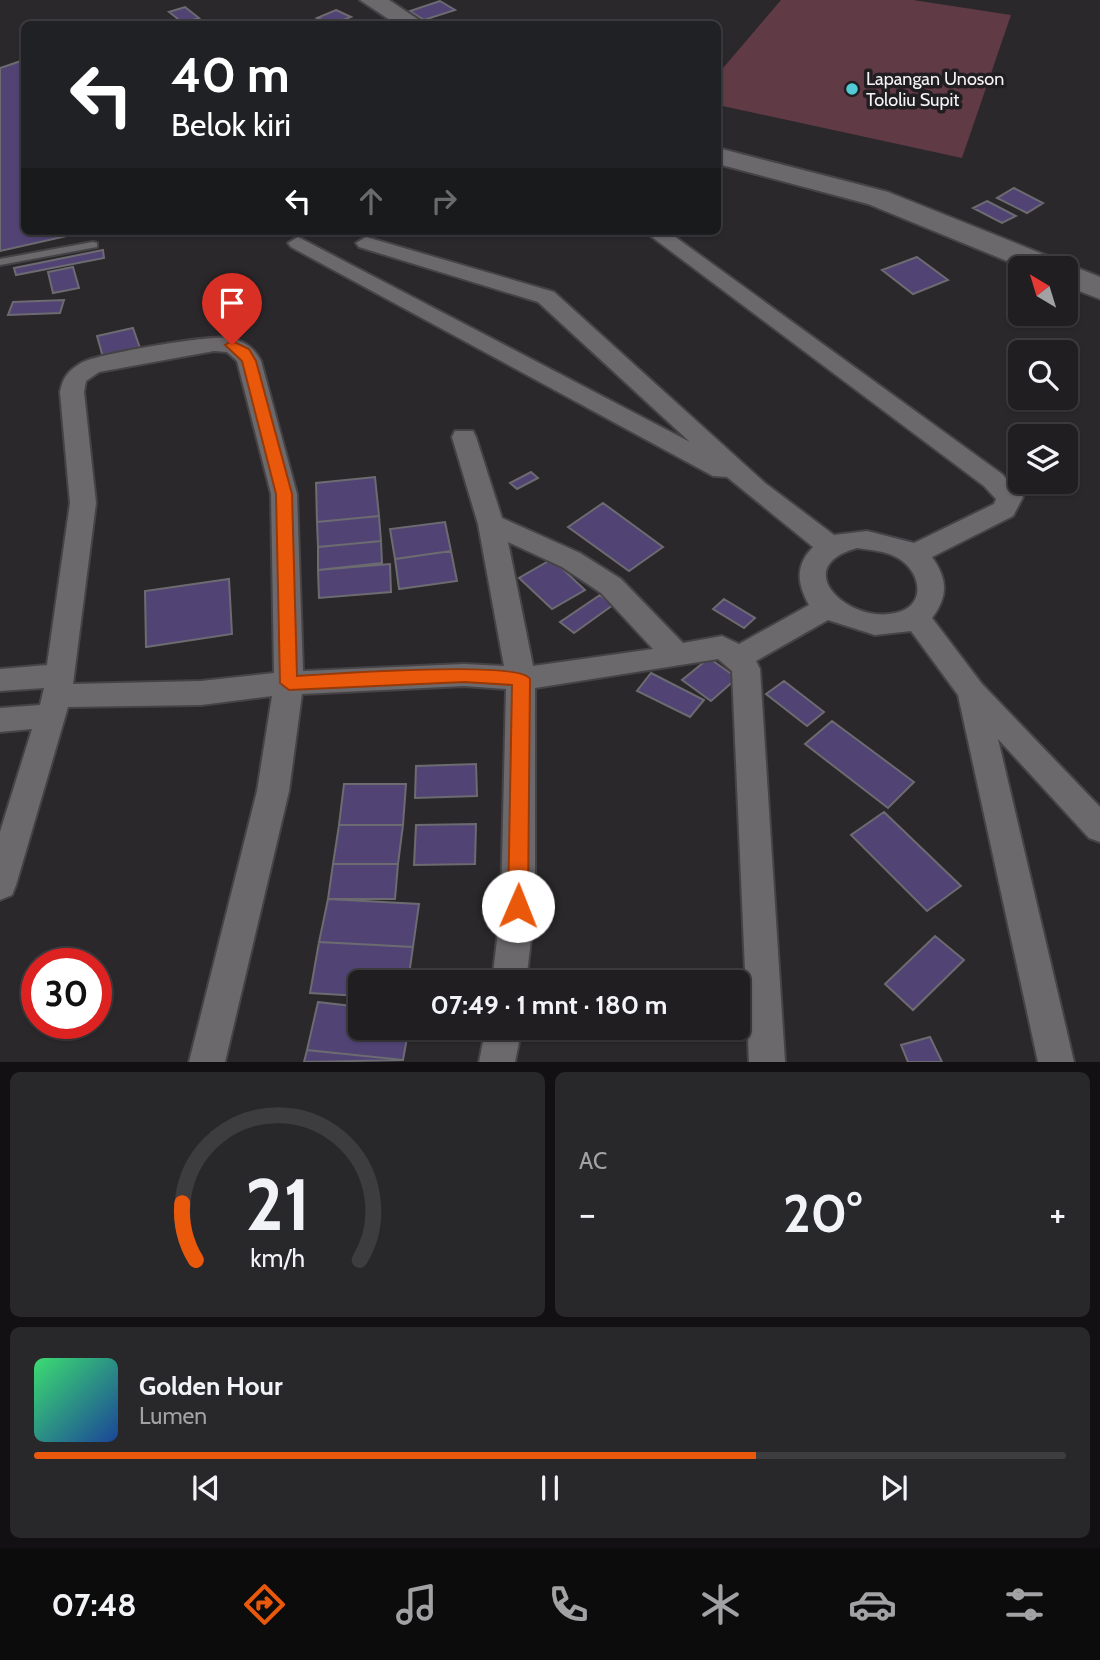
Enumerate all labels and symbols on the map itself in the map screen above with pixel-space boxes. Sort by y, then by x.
place label: Lapangan Unoson Tololiu Supit [866,68,1004,111]
marker: Lapangan Unoson Tololiu Supit [844,81,860,97]
north arrow [1008,256,1078,326]
pin [202,273,262,345]
position arrow [481,869,555,943]
speed limit sign: 30 [21,948,112,1039]

